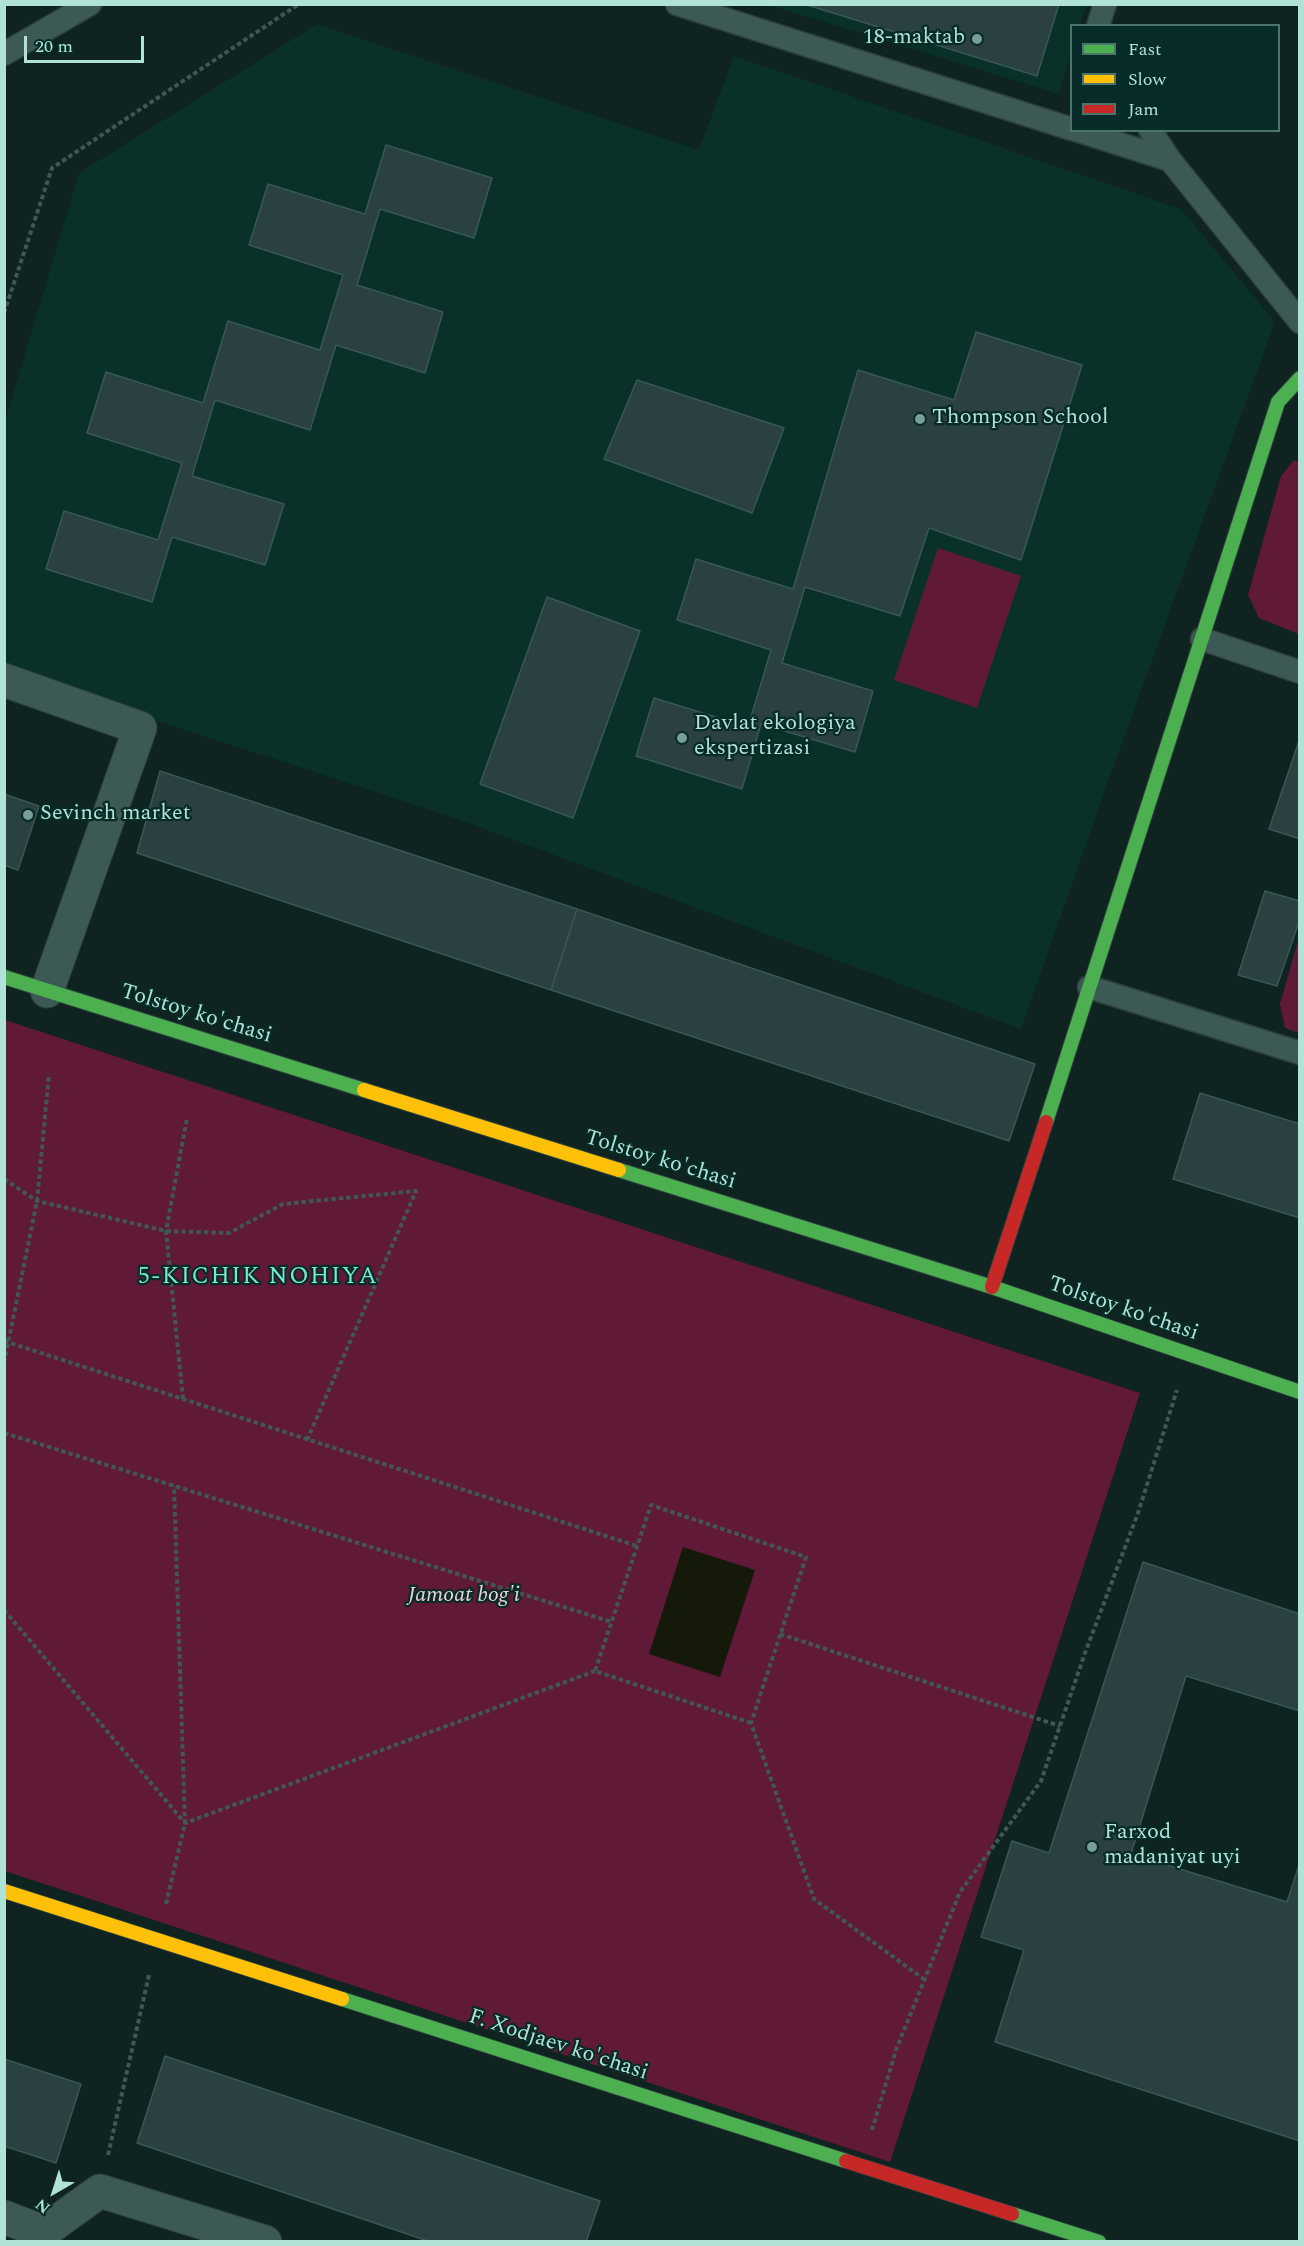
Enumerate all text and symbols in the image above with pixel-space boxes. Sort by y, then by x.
scale bar [27,24,147,62]
legend [1070,24,1280,132]
place label: 18-maktab [863,26,965,52]
marker: 18-maktab [970,32,984,46]
text: 20 m [35,33,73,60]
text: Fast [1128,36,1161,63]
text: Slow [1128,66,1166,93]
text: Jam [1128,96,1159,123]
place label: Thompson School [932,406,1108,432]
marker: Thompson School [913,412,927,426]
place label: Davlat ekologiya ekspertizasi [694,712,856,764]
marker: Davlat ekologiya ekspertizasi [675,731,689,745]
place label: Sevinch market [40,802,190,828]
marker: Sevinch market [21,808,35,822]
street label: Tolstoy ko'chasi [117,979,275,1051]
street label: Tolstoy ko'chasi [581,1125,739,1197]
district label: 5-KICHIK NOHIYA [138,1264,378,1292]
street label: Tolstoy ko'chasi [1045,1272,1201,1348]
park label: Jamoat bog'i [408,1584,520,1610]
place label: Farxod madaniyat uyi [1104,1821,1241,1873]
marker: Farxod madaniyat uyi [1085,1840,1099,1854]
street label: F. Xodjaev ko'chasi [465,2005,651,2087]
north arrow [24,2162,84,2222]
text: N [30,2193,55,2219]

